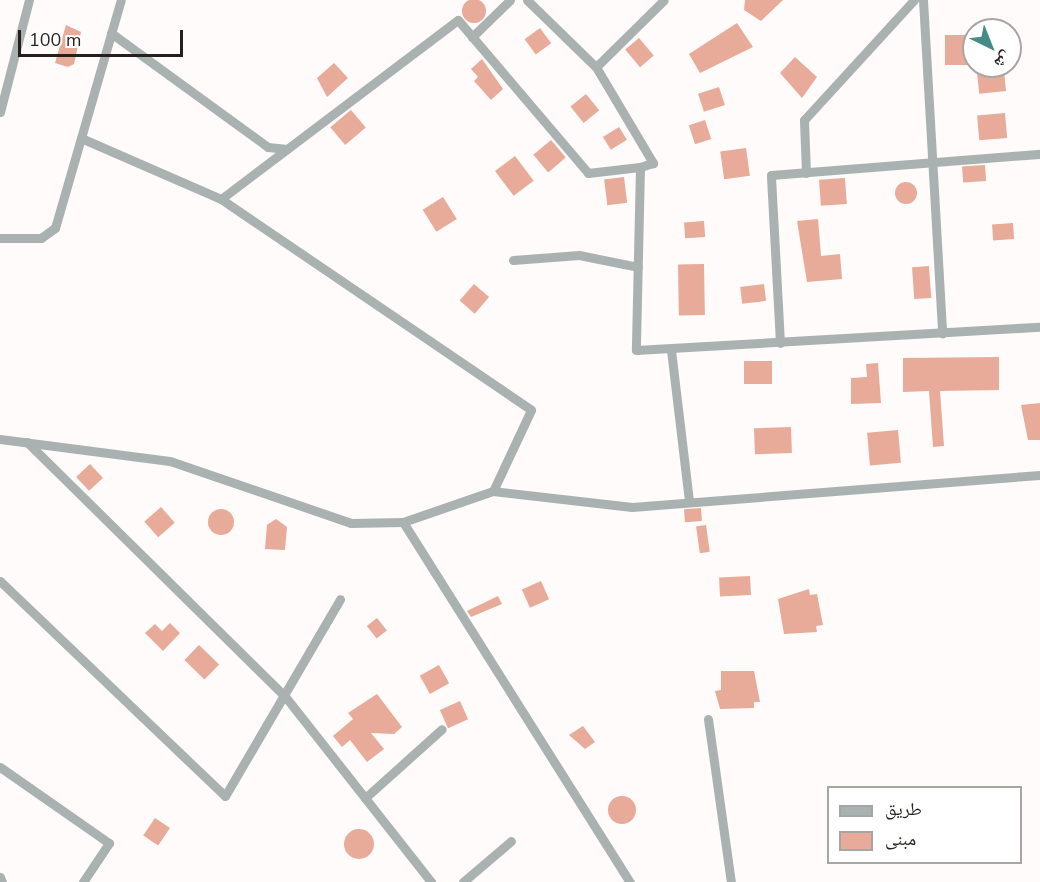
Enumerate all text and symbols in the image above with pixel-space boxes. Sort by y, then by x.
scale bar [21,18,186,56]
north arrow [962,18,1022,78]
text: 100 m [29,28,81,52]
text: ش [989,46,1017,74]
legend [827,786,1022,864]
text: طريق [885,797,922,821]
text: مبنى [885,827,916,851]

